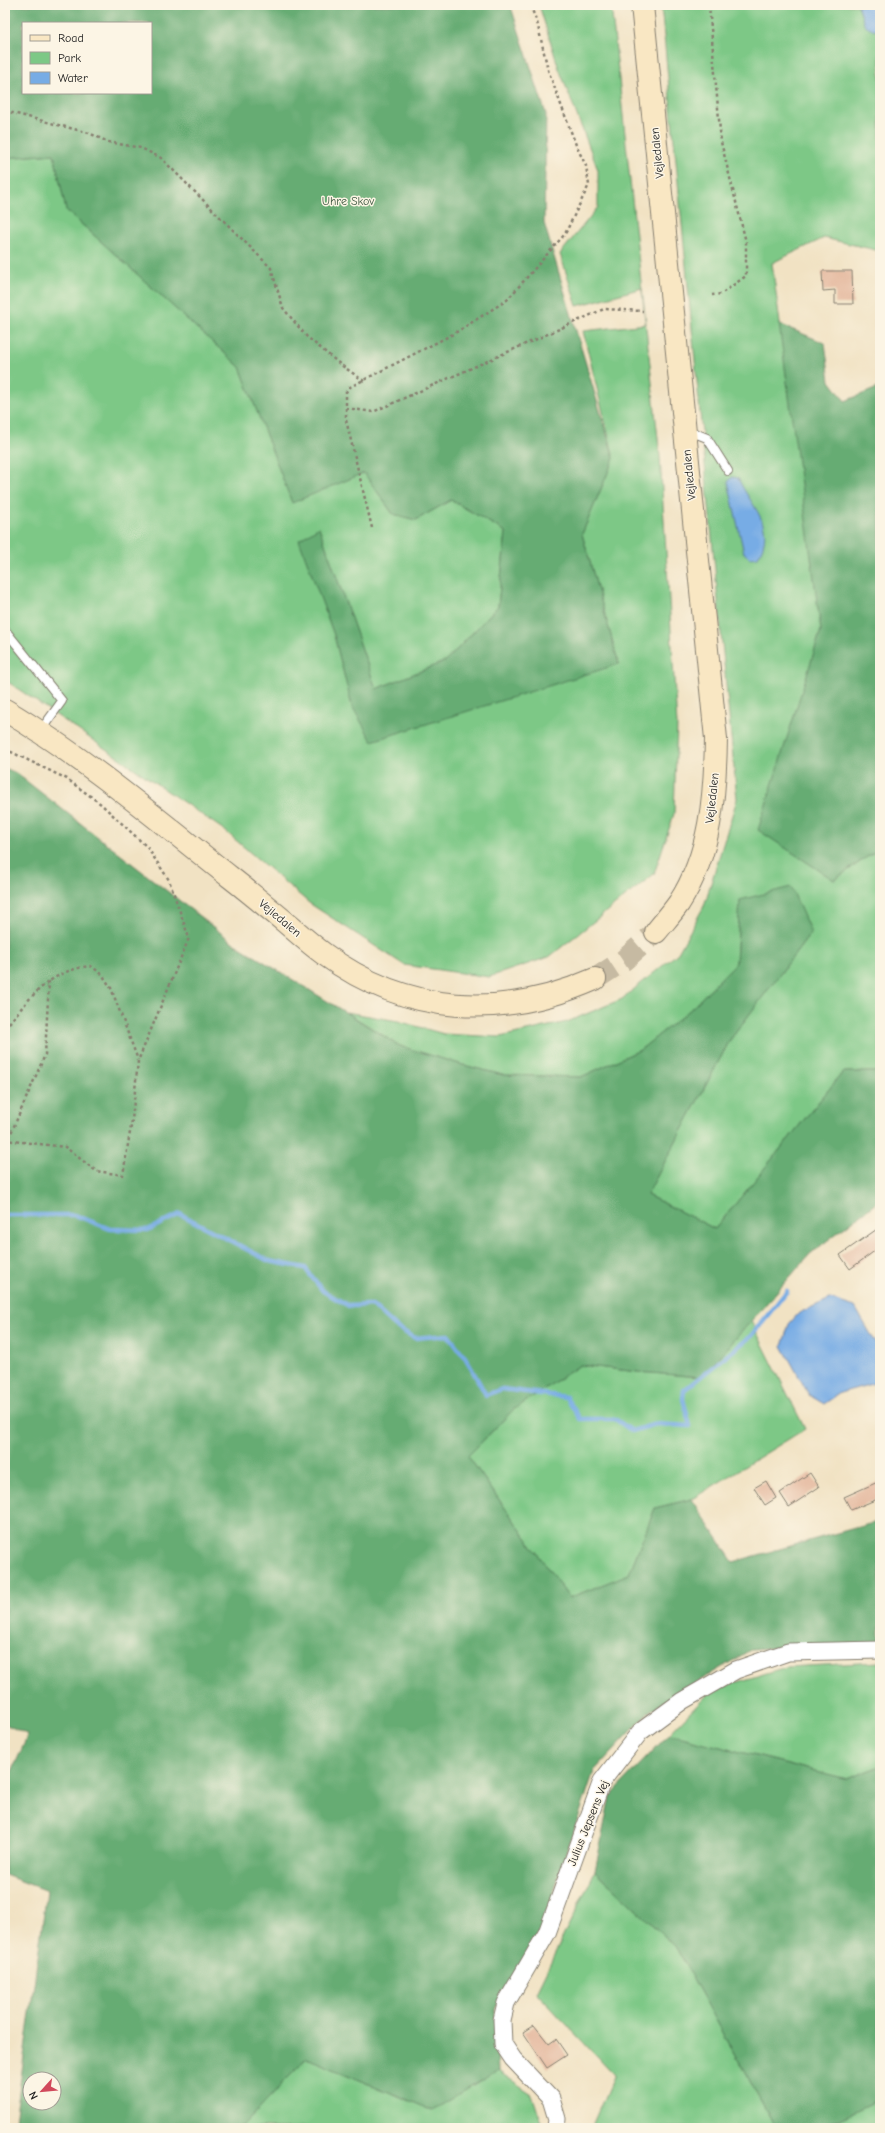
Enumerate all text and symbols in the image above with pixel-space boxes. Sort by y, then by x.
legend [22,22,152,94]
text: Road [58,31,84,45]
text: Park [58,51,81,65]
text: Water [58,71,88,85]
street label: Vejledalen [647,127,667,179]
park label: Uhre Skov [322,194,374,208]
street label: Vejledalen [679,449,699,501]
street label: Vejledalen [702,772,722,824]
street label: Vejledalen [256,896,304,940]
street label: Julius Jepsens Vej [564,1778,612,1868]
north arrow [22,2071,62,2111]
text: N [26,2089,41,2101]

